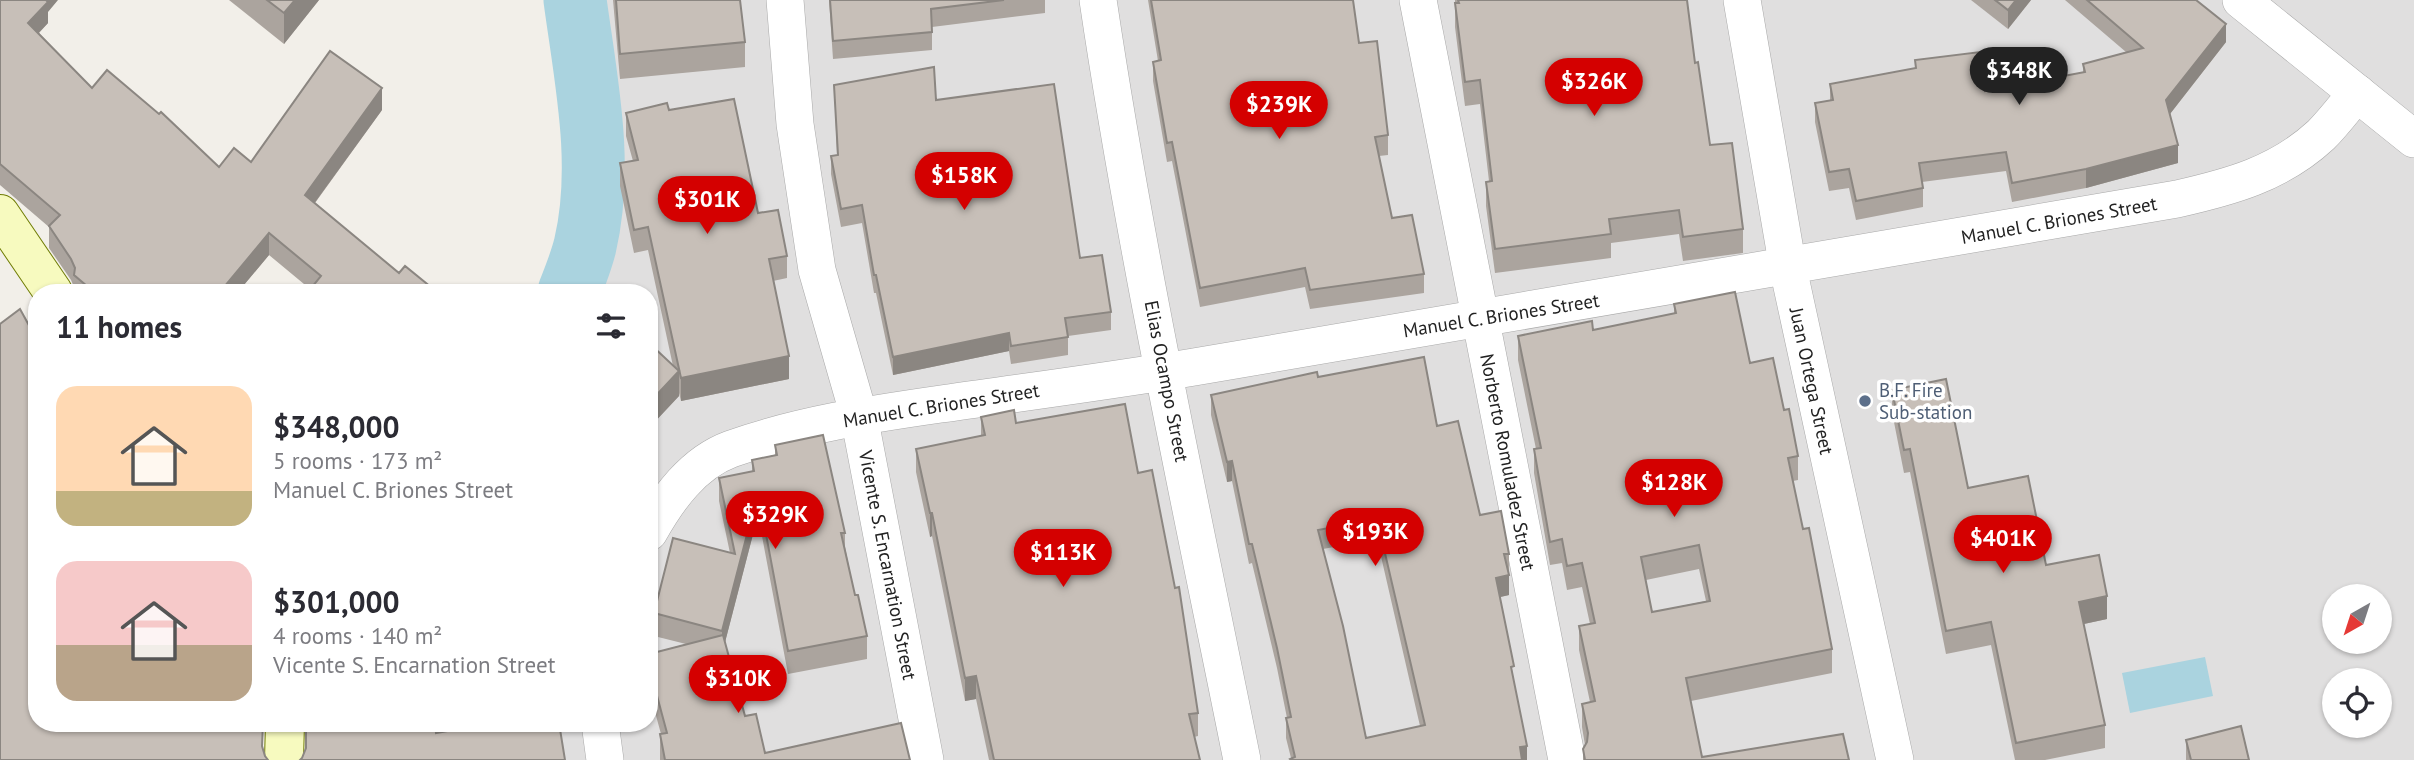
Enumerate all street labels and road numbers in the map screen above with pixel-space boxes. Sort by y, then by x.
street label: Manuel C. Briones Street [1959,191,2159,249]
street label: Manuel C. Briones Street [1401,288,1601,342]
street label: Elias Ocampo Street [1140,298,1195,464]
street label: Juan Ortega Street [1785,304,1839,457]
street label: Norberto Romuladez Street [1475,352,1541,573]
street label: Manuel C. Briones Street [841,378,1041,432]
street label: Vicente S. Encarnation Street [854,447,922,682]

